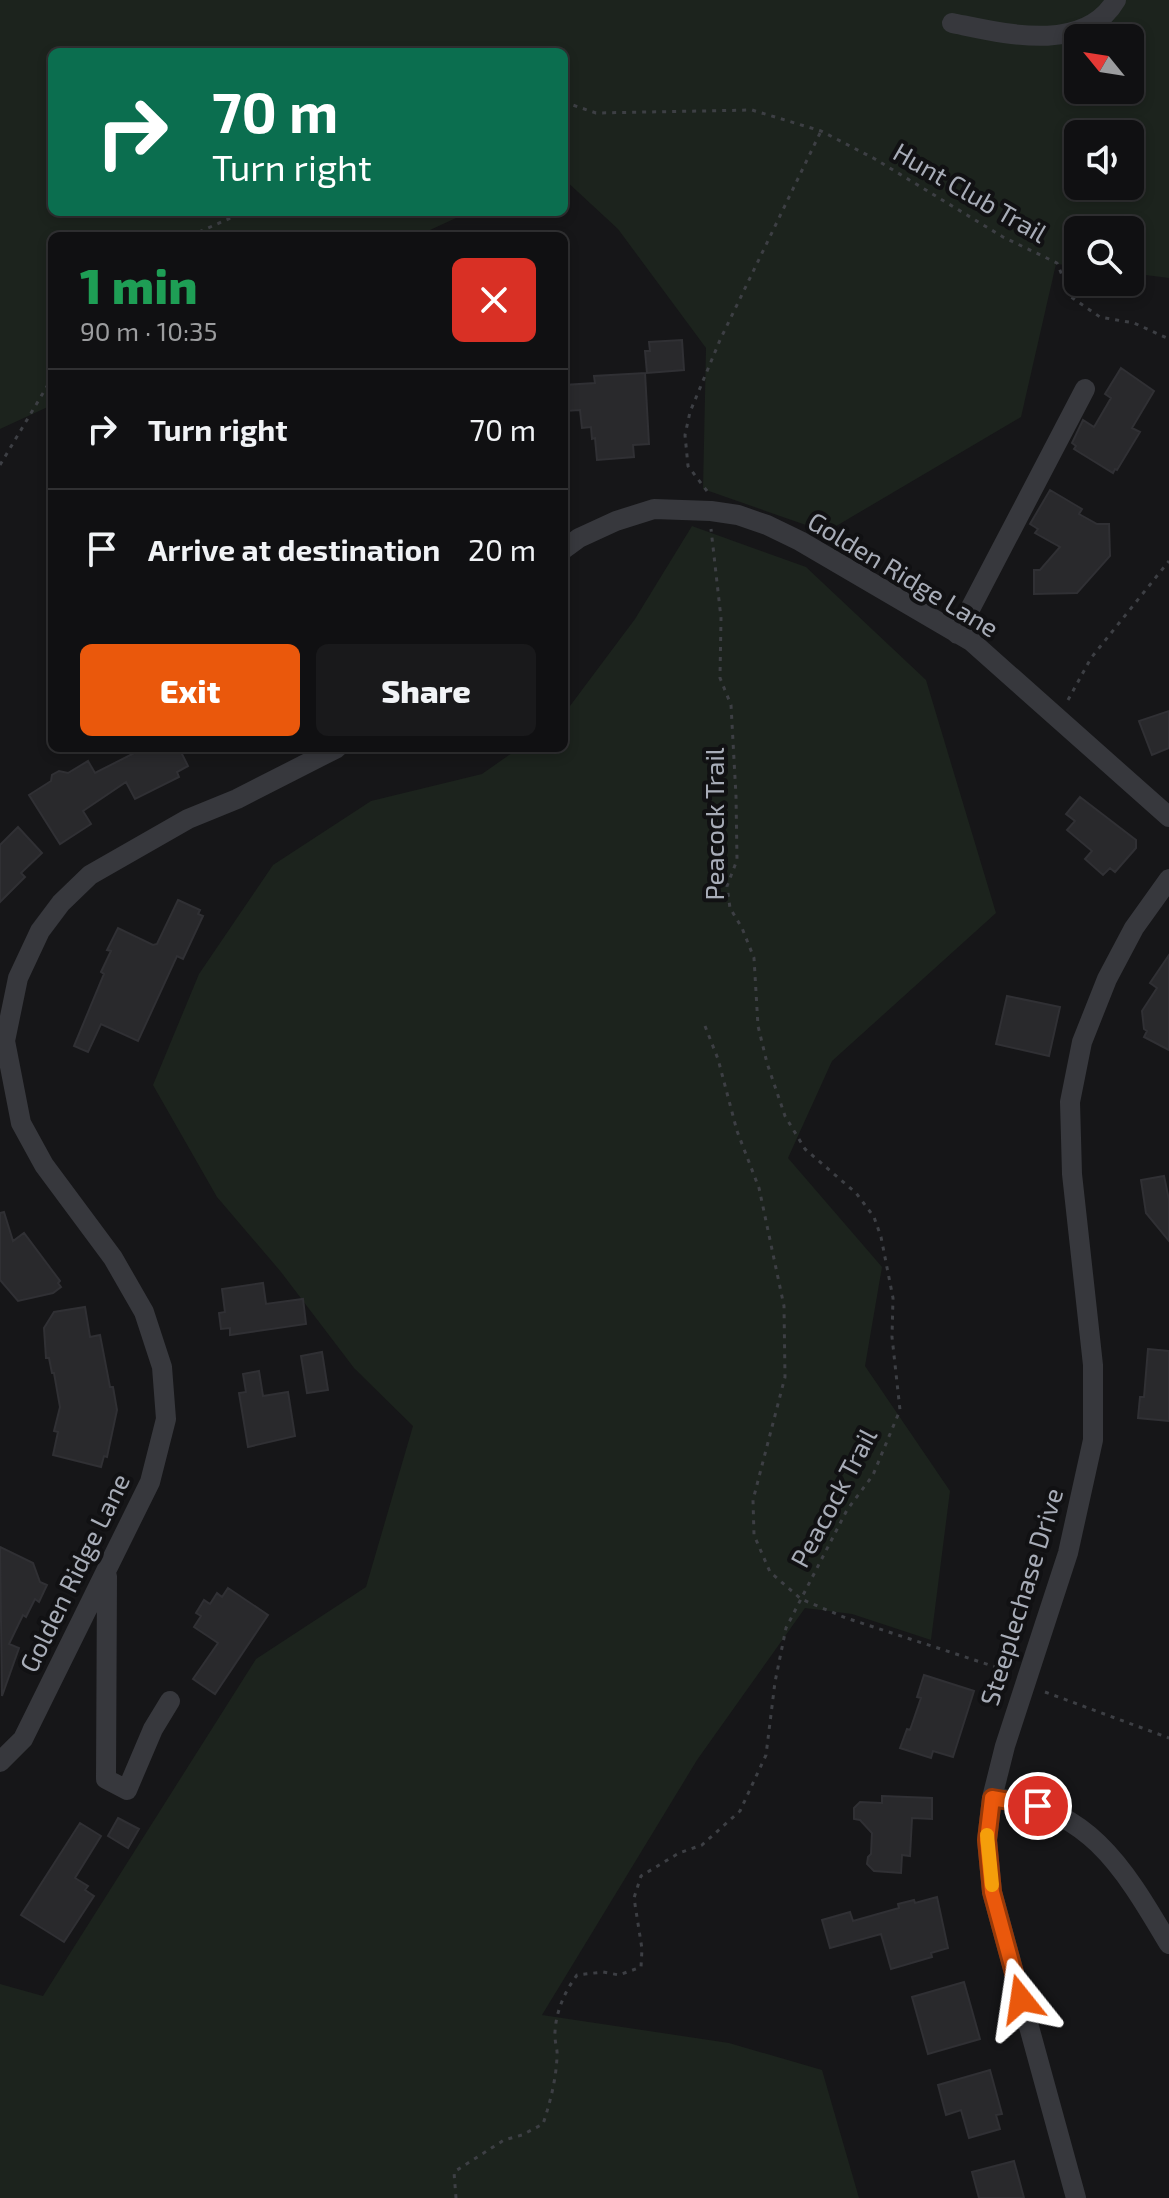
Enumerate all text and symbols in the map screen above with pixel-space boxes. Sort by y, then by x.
north arrow [1064,24,1144,104]
map controls [1064,24,1144,296]
text: 70 m [212,77,338,144]
icon: right [80,80,184,184]
button: sound [1064,120,1144,200]
street label: Hunt Club Trail [889,135,1053,248]
text: Turn right [212,145,372,188]
button: search [1064,216,1144,296]
text: 1 min [80,256,198,314]
button: close [452,258,536,342]
text: 90 m · 10:35 [80,315,217,346]
icon: right [80,407,124,451]
text: Turn right [148,411,288,447]
text: 70 m [470,411,536,447]
street label: Golden Ridge Lane [803,505,1005,643]
icon: arrive [80,527,124,571]
text: Arrive at destination [148,531,440,567]
text: 20 m [468,531,536,567]
button: Exit [80,644,300,736]
button: Share [316,644,536,736]
street label: Peacock Trail [698,747,729,901]
street label: Peacock Trail [783,1422,882,1572]
street label: Golden Ridge Lane [12,1468,135,1677]
street label: Steeplechase Drive [973,1484,1068,1709]
pin [1004,1772,1072,1840]
icon: arrive [1016,1784,1060,1828]
position arrow [979,1957,1063,2041]

